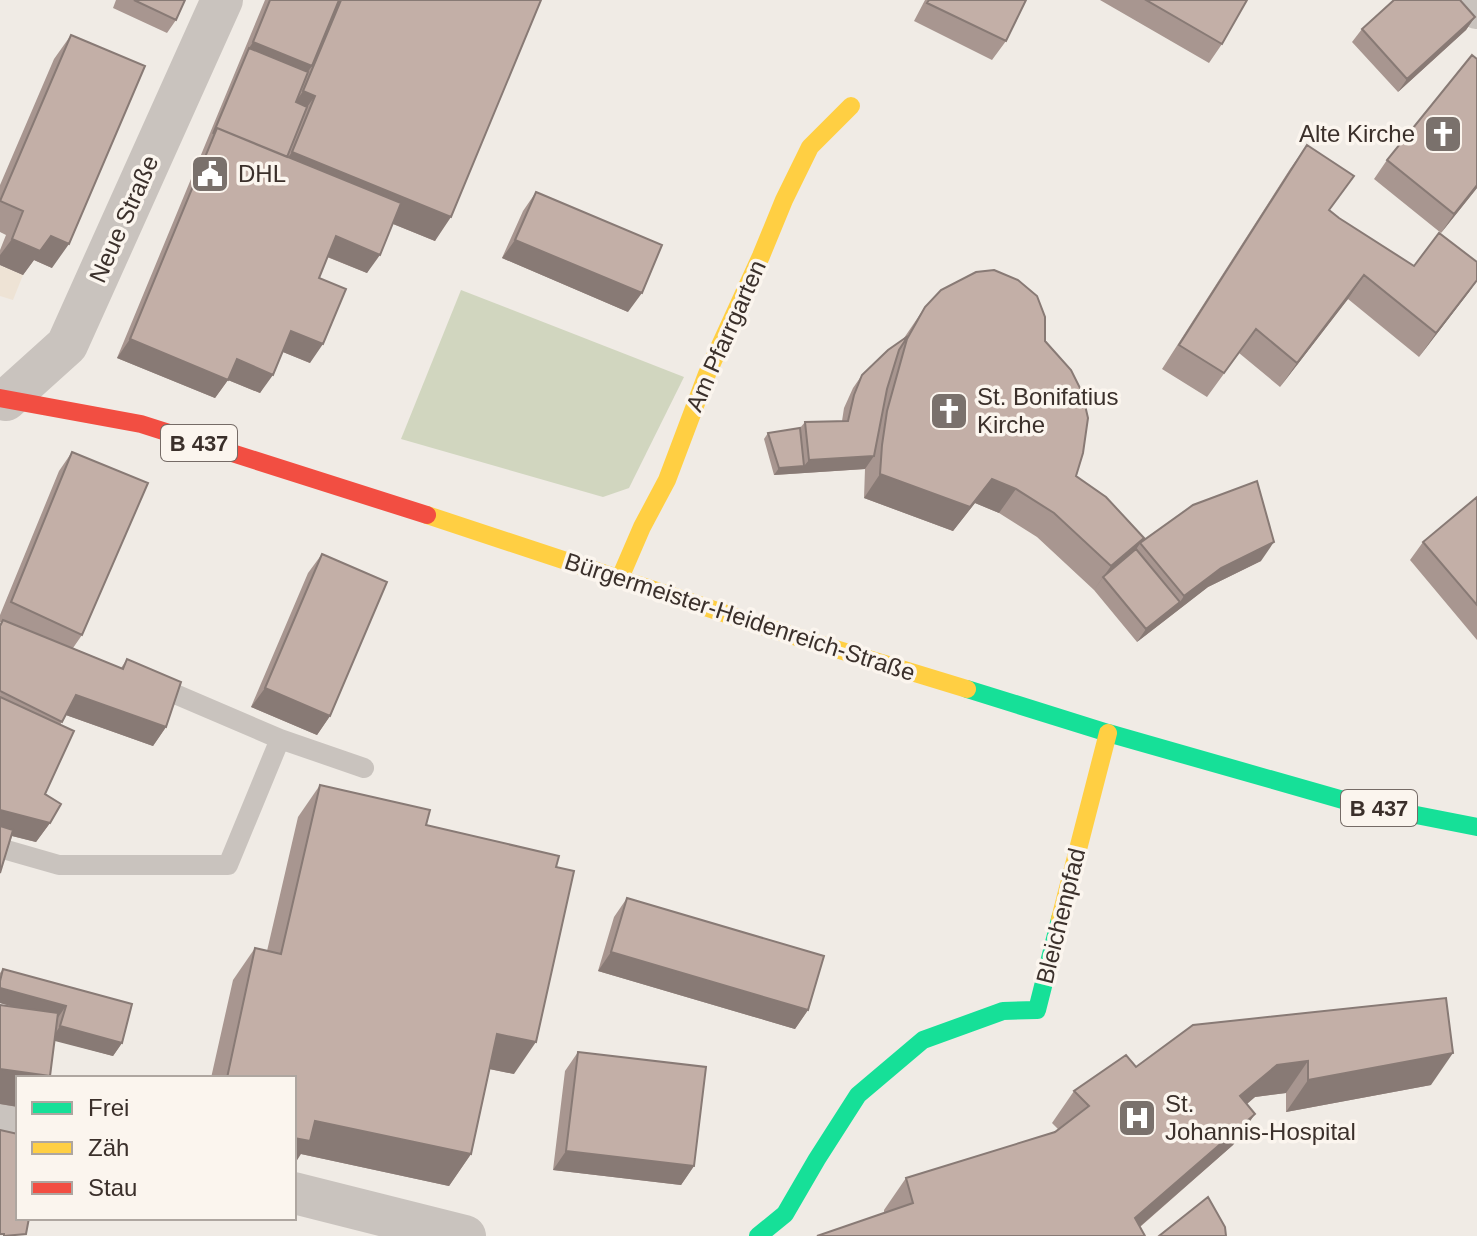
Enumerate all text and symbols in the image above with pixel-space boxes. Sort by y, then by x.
church icon: Alte Kirche [1422,113,1464,155]
place label: Alte Kirche [1299,120,1415,147]
street label: Neue Straße [84,151,164,286]
public building icon: DHL [189,153,231,195]
place label: DHL [238,160,286,187]
street label: Am Pfarrgarten [680,256,771,416]
place label: St. Bonifatius Kirche [977,383,1118,438]
church icon: St. Bonifatius Kirche [928,390,970,432]
road number: B 437 [161,425,237,461]
street label: Bürgermeister-Heidenreich-Straße [562,547,919,686]
road number: B 437 [1341,790,1417,826]
street label: Bleichenpfad [1031,845,1090,986]
legend [16,1076,296,1220]
place label: St. Johannis-Hospital [1165,1090,1356,1145]
text: Frei [88,1094,129,1121]
hospital icon: St. Johannis-Hospital [1116,1097,1158,1139]
text: Zäh [88,1134,129,1161]
text: Stau [88,1174,137,1201]

